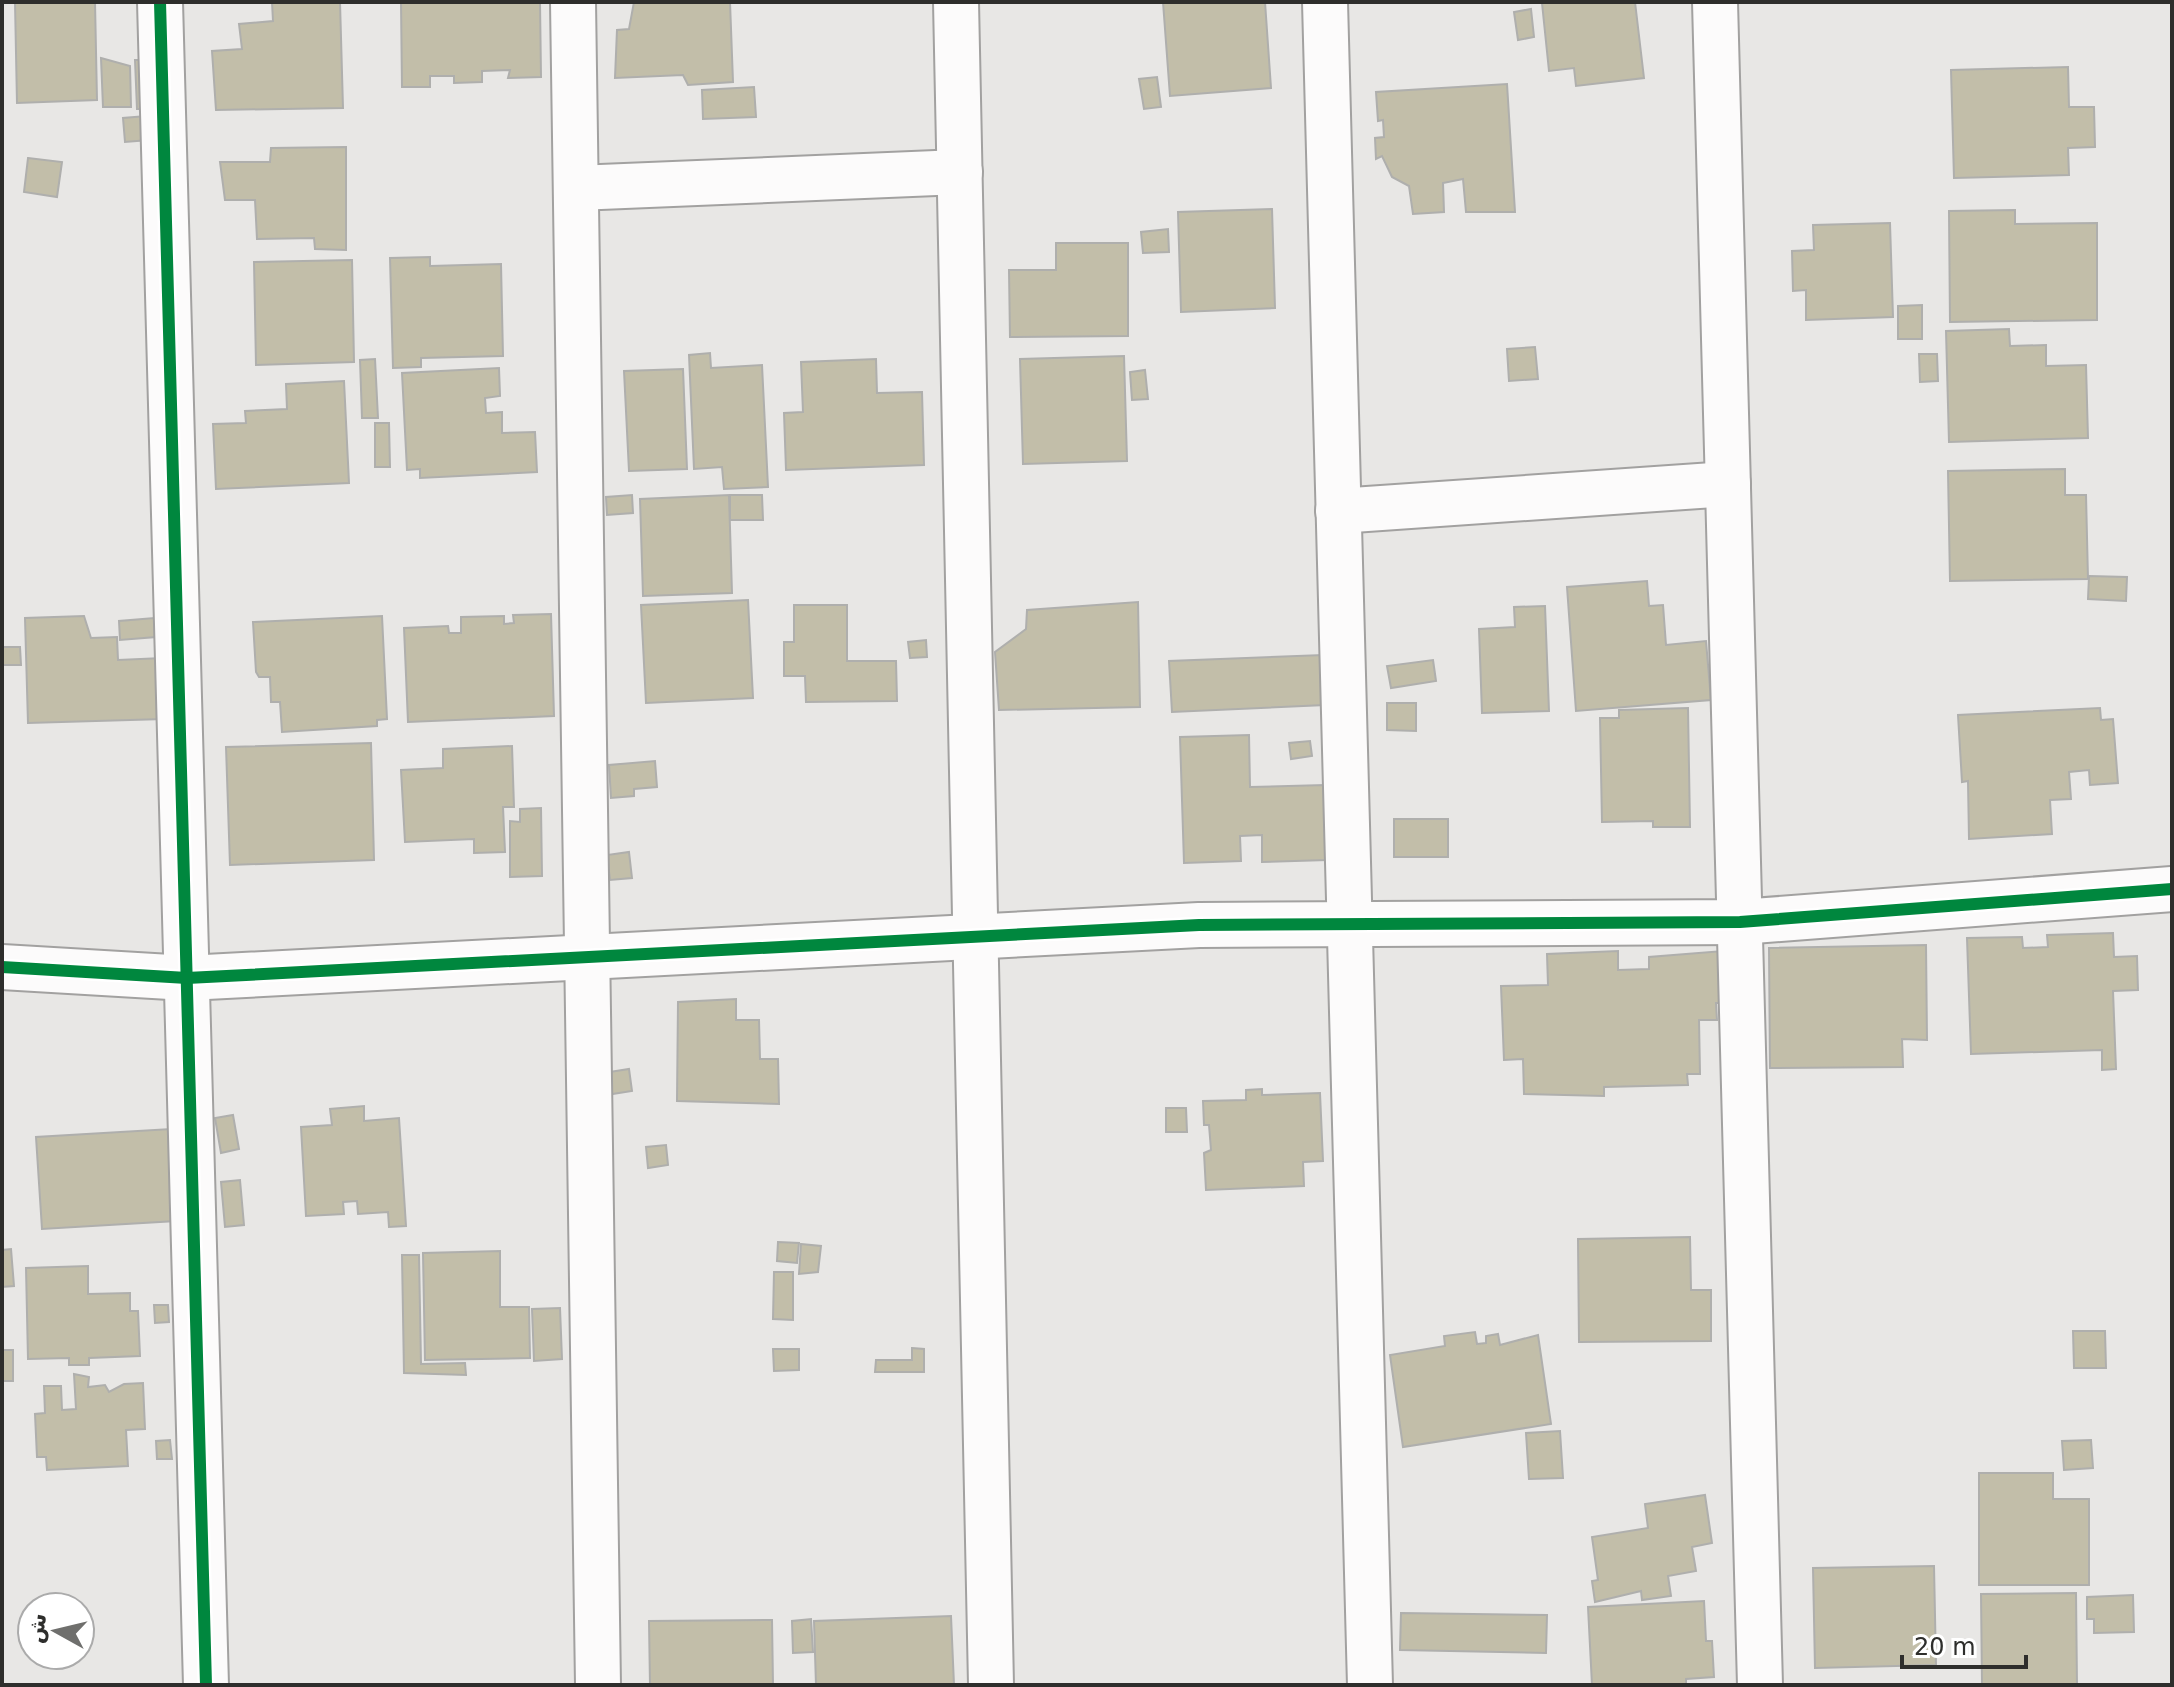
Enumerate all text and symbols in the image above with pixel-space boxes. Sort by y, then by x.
north arrow [16,1591,96,1671]
text: ش [22,1612,51,1645]
scale bar [1902,1619,2026,1669]
text: 20 m [1914,1633,1976,1661]

